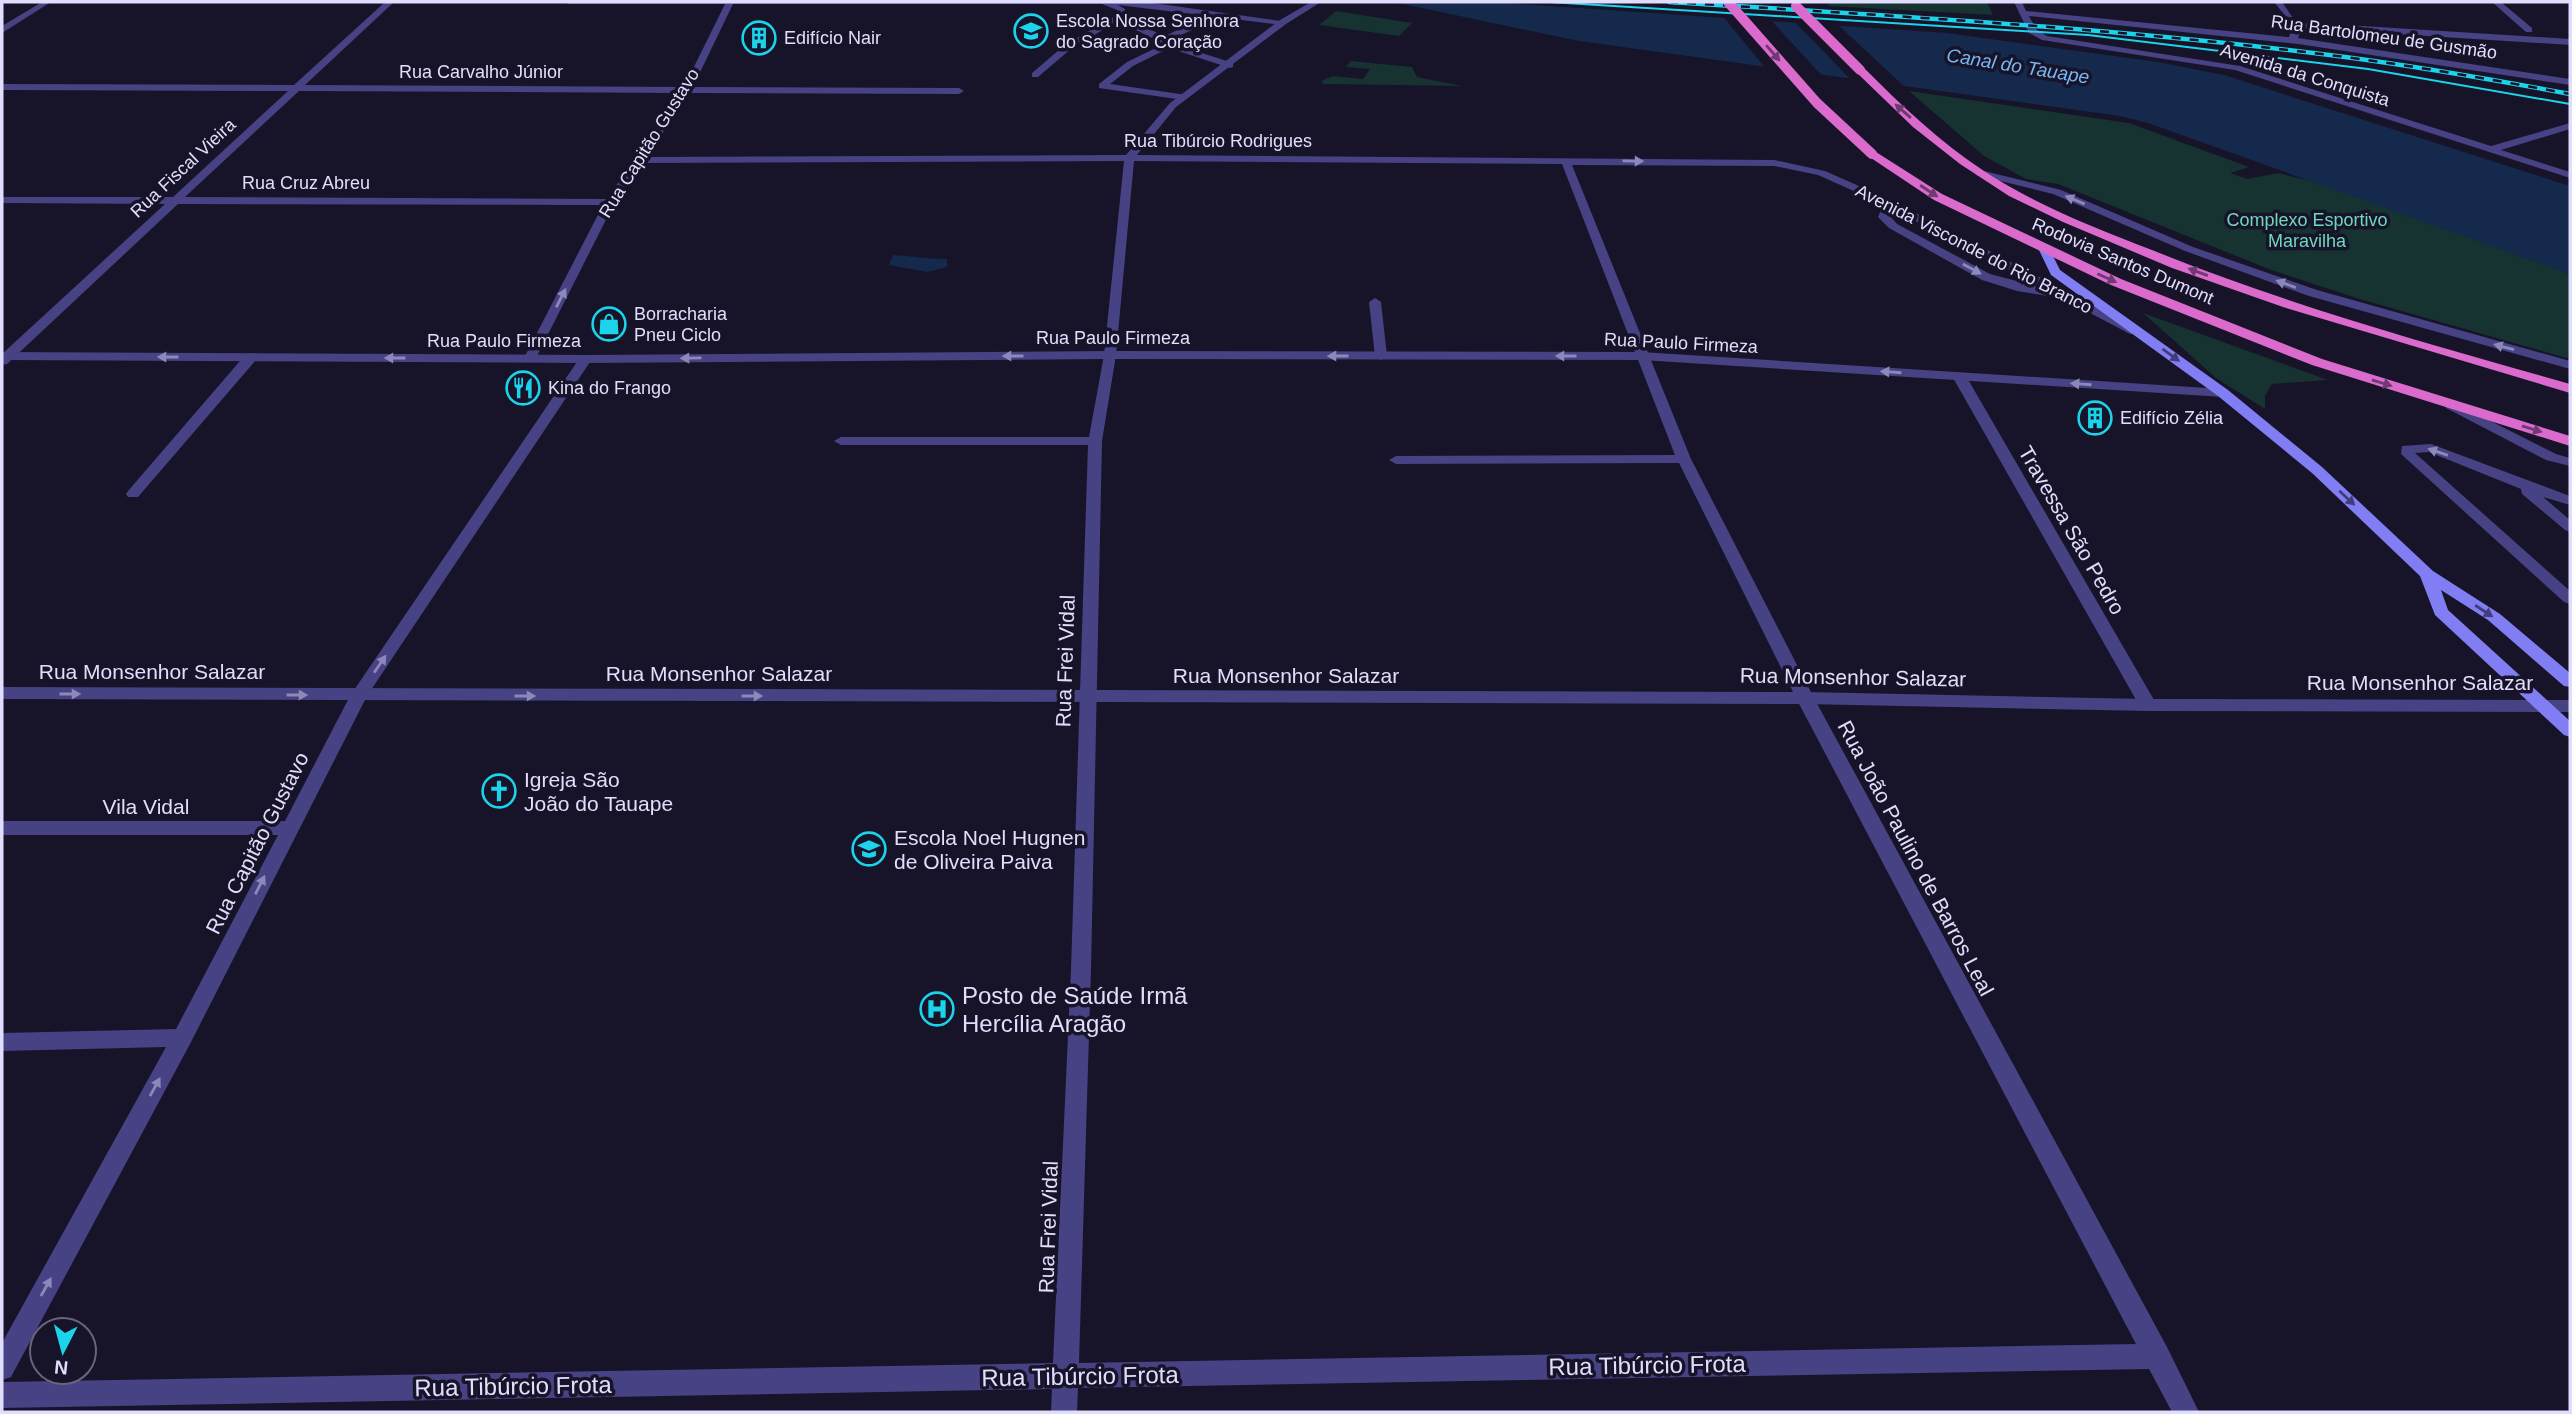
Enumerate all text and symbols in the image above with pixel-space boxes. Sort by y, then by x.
place label: Escola Nossa Senhora do Sagrado Coração [1056,11,1240,52]
street label: Rua Bartolomeu de Gusmão [2270,11,2498,63]
school or university icon: Escola Nossa Senhora do Sagrado Coração [1012,12,1050,50]
building icon: Edifício Nair [740,19,778,57]
place label: Edifício Nair [784,28,881,48]
street label: Avenida da Conquista [2218,40,2393,111]
one-way arrow [1765,44,1781,62]
water label: Canal do Tauape [1945,44,2091,88]
street label: Rua Carvalho Júnior [399,62,563,82]
street label: Rua Capitão Gustavo [595,65,703,221]
one-way arrow [1894,103,1912,119]
street label: Rua Fiscal Vieira [127,114,240,222]
street label: Rua Tibúrcio Rodrigues [1124,131,1312,151]
one-way arrow [1622,155,1644,167]
street label: Rua Cruz Abreu [242,173,370,193]
street label: Avenida Visconde do Rio Branco [1853,181,2095,317]
one-way arrow [1919,185,1938,198]
one-way arrow [2064,194,2085,205]
park label: Complexo Esportivo Maravilha [2226,210,2388,251]
street label: Rodovia Santos Dumont [2029,214,2217,308]
one-way arrow [1962,263,1982,275]
one-way arrow [2187,267,2208,278]
one-way arrow [2097,272,2117,284]
one-way arrow [2275,278,2296,289]
one-way arrow [554,287,566,307]
place label: Borracharia Pneu Ciclo [634,304,728,345]
shop icon: Borracharia Pneu Ciclo [590,305,628,343]
street label: Rua Paulo Firmeza [1036,328,1191,348]
street label: Rua Paulo Firmeza [1604,329,1759,357]
street label: Rua Paulo Firmeza [427,331,582,351]
one-way arrow [2493,341,2515,352]
one-way arrow [2162,347,2180,361]
one-way arrow [1001,350,1023,362]
one-way arrow [1327,350,1349,362]
one-way arrow [1554,350,1576,362]
one-way arrow [157,351,179,363]
one-way arrow [384,352,406,364]
one-way arrow [679,352,701,364]
one-way arrow [1879,366,1901,377]
restaurant icon: Kina do Frango [504,369,542,407]
place label: Kina do Frango [548,378,671,398]
one-way arrow [2070,378,2092,389]
one-way arrow [2372,378,2393,388]
building icon: Edifício Zélia [2076,399,2114,437]
place label: Edifício Zélia [2120,408,2224,428]
one-way arrow [2522,424,2543,435]
street label: Travessa São Pedro [2014,442,2130,618]
one-way arrow [2428,446,2449,457]
one-way arrow [2338,490,2355,506]
street label: Rua Frei Vidal [1051,594,1079,728]
one-way arrow [2474,604,2494,617]
one-way arrow [374,654,387,674]
street label: Rua Monsenhor Salazar [39,660,265,683]
street label: Rua Monsenhor Salazar [606,662,832,685]
street label: Rua Monsenhor Salazar [1173,664,1399,687]
street label: Rua Monsenhor Salazar [1740,664,1966,690]
street label: Rua Monsenhor Salazar [2307,671,2533,694]
one-way arrow [59,688,81,699]
one-way arrow [287,689,309,701]
one-way arrow [514,690,536,702]
one-way arrow [742,690,764,702]
street label: Rua João Paulino de Barros Leal [1833,717,1999,999]
street label: Rua Capitão Gustavo [201,748,313,938]
place label: Igreja São João do Tauape [524,768,673,815]
church icon: Igreja São João do Tauape [480,772,518,810]
street label: Vila Vidal [103,795,189,818]
place label: Escola Noel Hugnen de Oliveira Paiva [894,826,1085,873]
school or university icon: Escola Noel Hugnen de Oliveira Paiva [850,830,888,868]
one-way arrow [254,875,266,895]
place label: Posto de Saúde Irmã Hercília Aragão [962,982,1188,1037]
hospital icon: Posto de Saúde Irmã Hercília Aragão [918,990,956,1028]
one-way arrow [149,1077,161,1097]
street label: Rua Frei Vidal [1034,1160,1062,1294]
one-way arrow [40,1277,52,1297]
north arrow [28,1316,98,1386]
street label: Rua Tibúrcio Frota [1548,1350,1747,1380]
text: N [53,1356,69,1379]
street label: Rua Tibúrcio Frota [981,1361,1180,1391]
street label: Rua Tibúrcio Frota [414,1371,613,1401]

